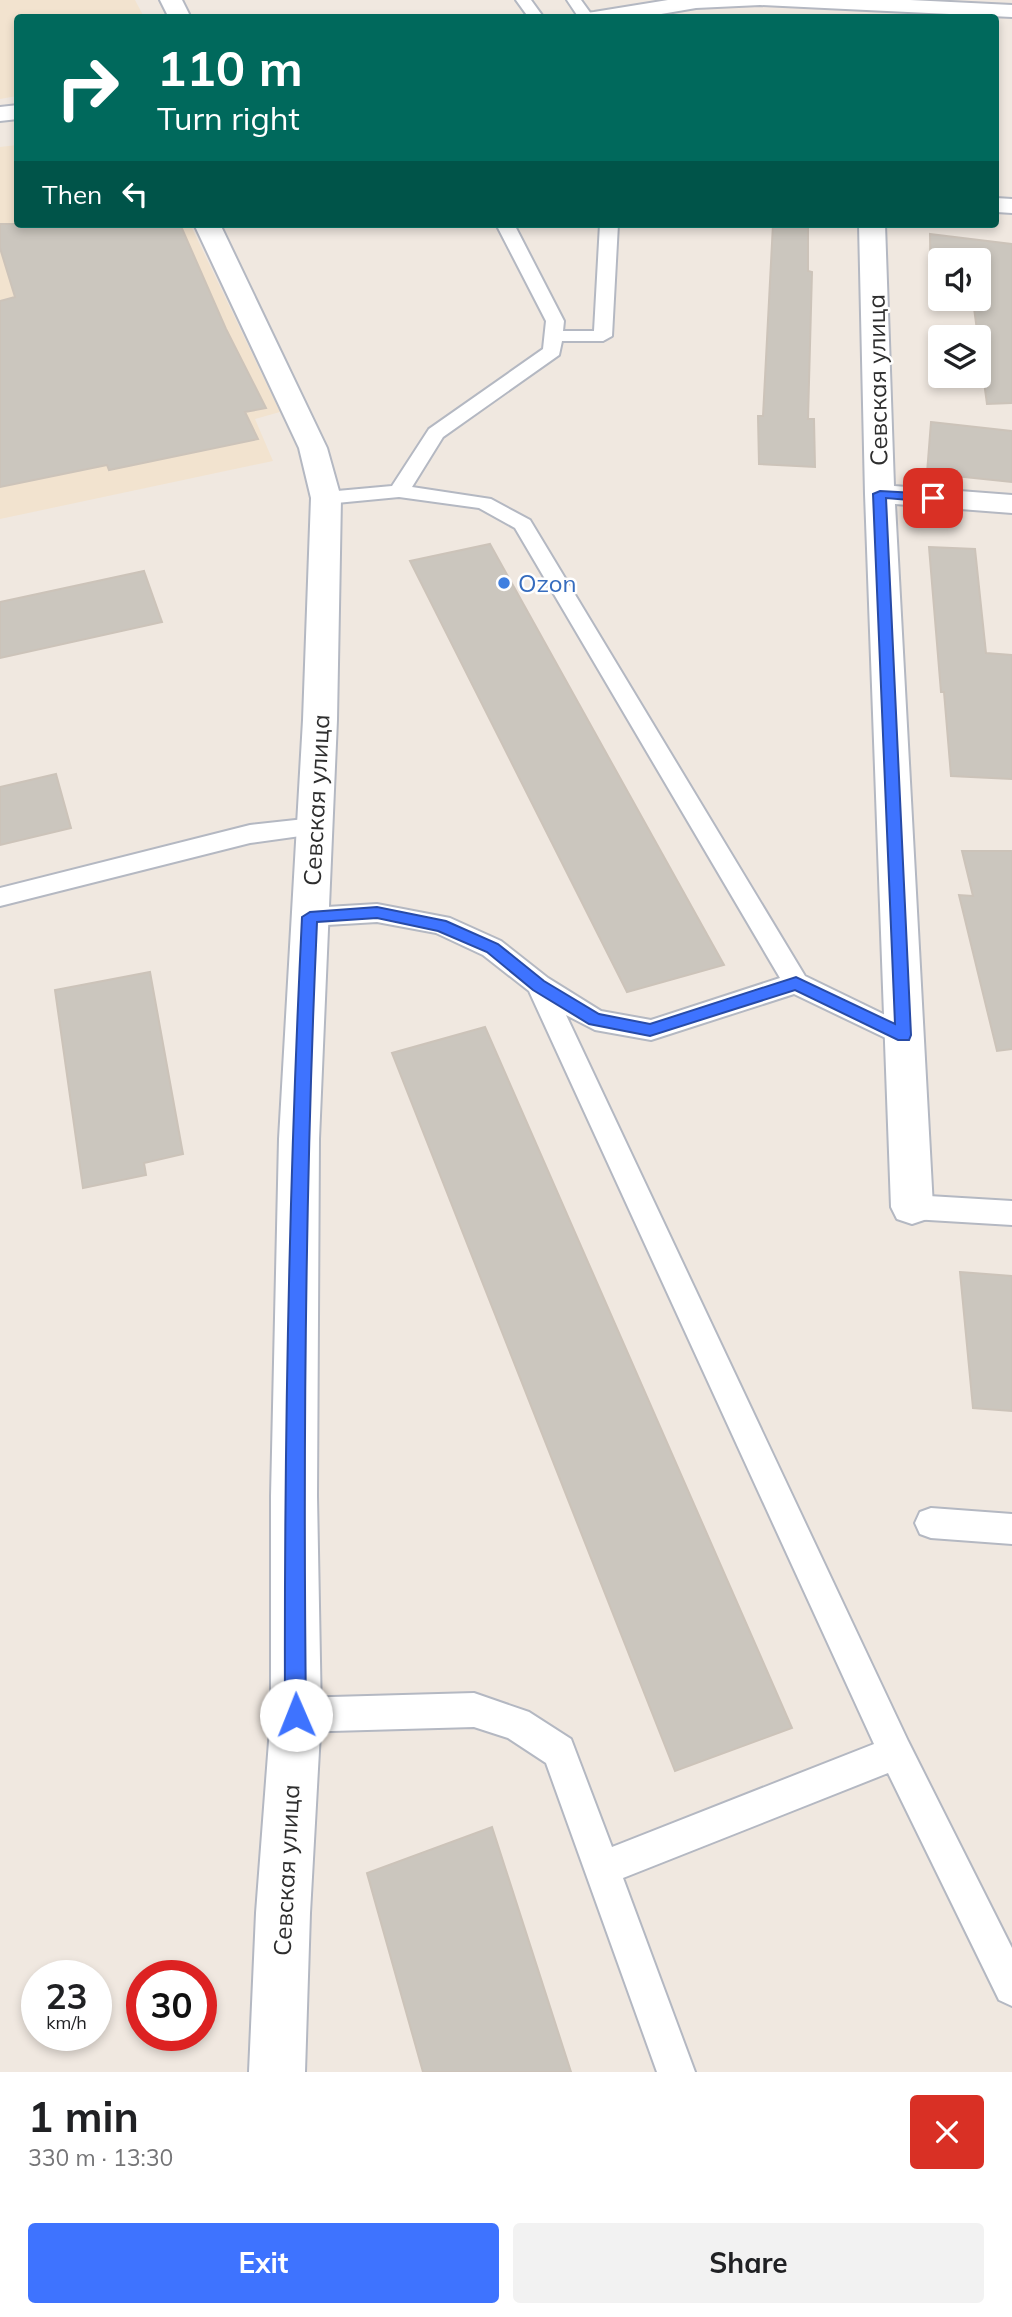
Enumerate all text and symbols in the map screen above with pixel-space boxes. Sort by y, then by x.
text: 110 m [157,37,303,98]
icon: right [42,42,133,133]
text: Turn right [157,98,300,138]
icon: left [116,175,154,213]
text: Then [42,178,102,211]
map controls [928,248,991,388]
button: sound [928,248,991,311]
street label: Севская улица [861,294,893,466]
button: layers [928,325,991,388]
pin [903,468,963,528]
icon: arrive [914,479,952,517]
place label: Ozon [518,568,577,598]
marker: Ozon [496,575,512,591]
street label: Севская улица [297,713,335,887]
position arrow [259,1678,333,1752]
street label: Севская улица [267,1783,305,1957]
speed limit sign: 30 [126,1960,217,2051]
text: 23 [45,1974,88,2018]
text: km/h [46,2011,87,2034]
text: 1 min [28,2090,139,2143]
button: close [910,2095,984,2169]
text: 330 m · 13:30 [28,2143,173,2172]
button: Exit [28,2223,499,2303]
button: Share [513,2223,984,2303]

